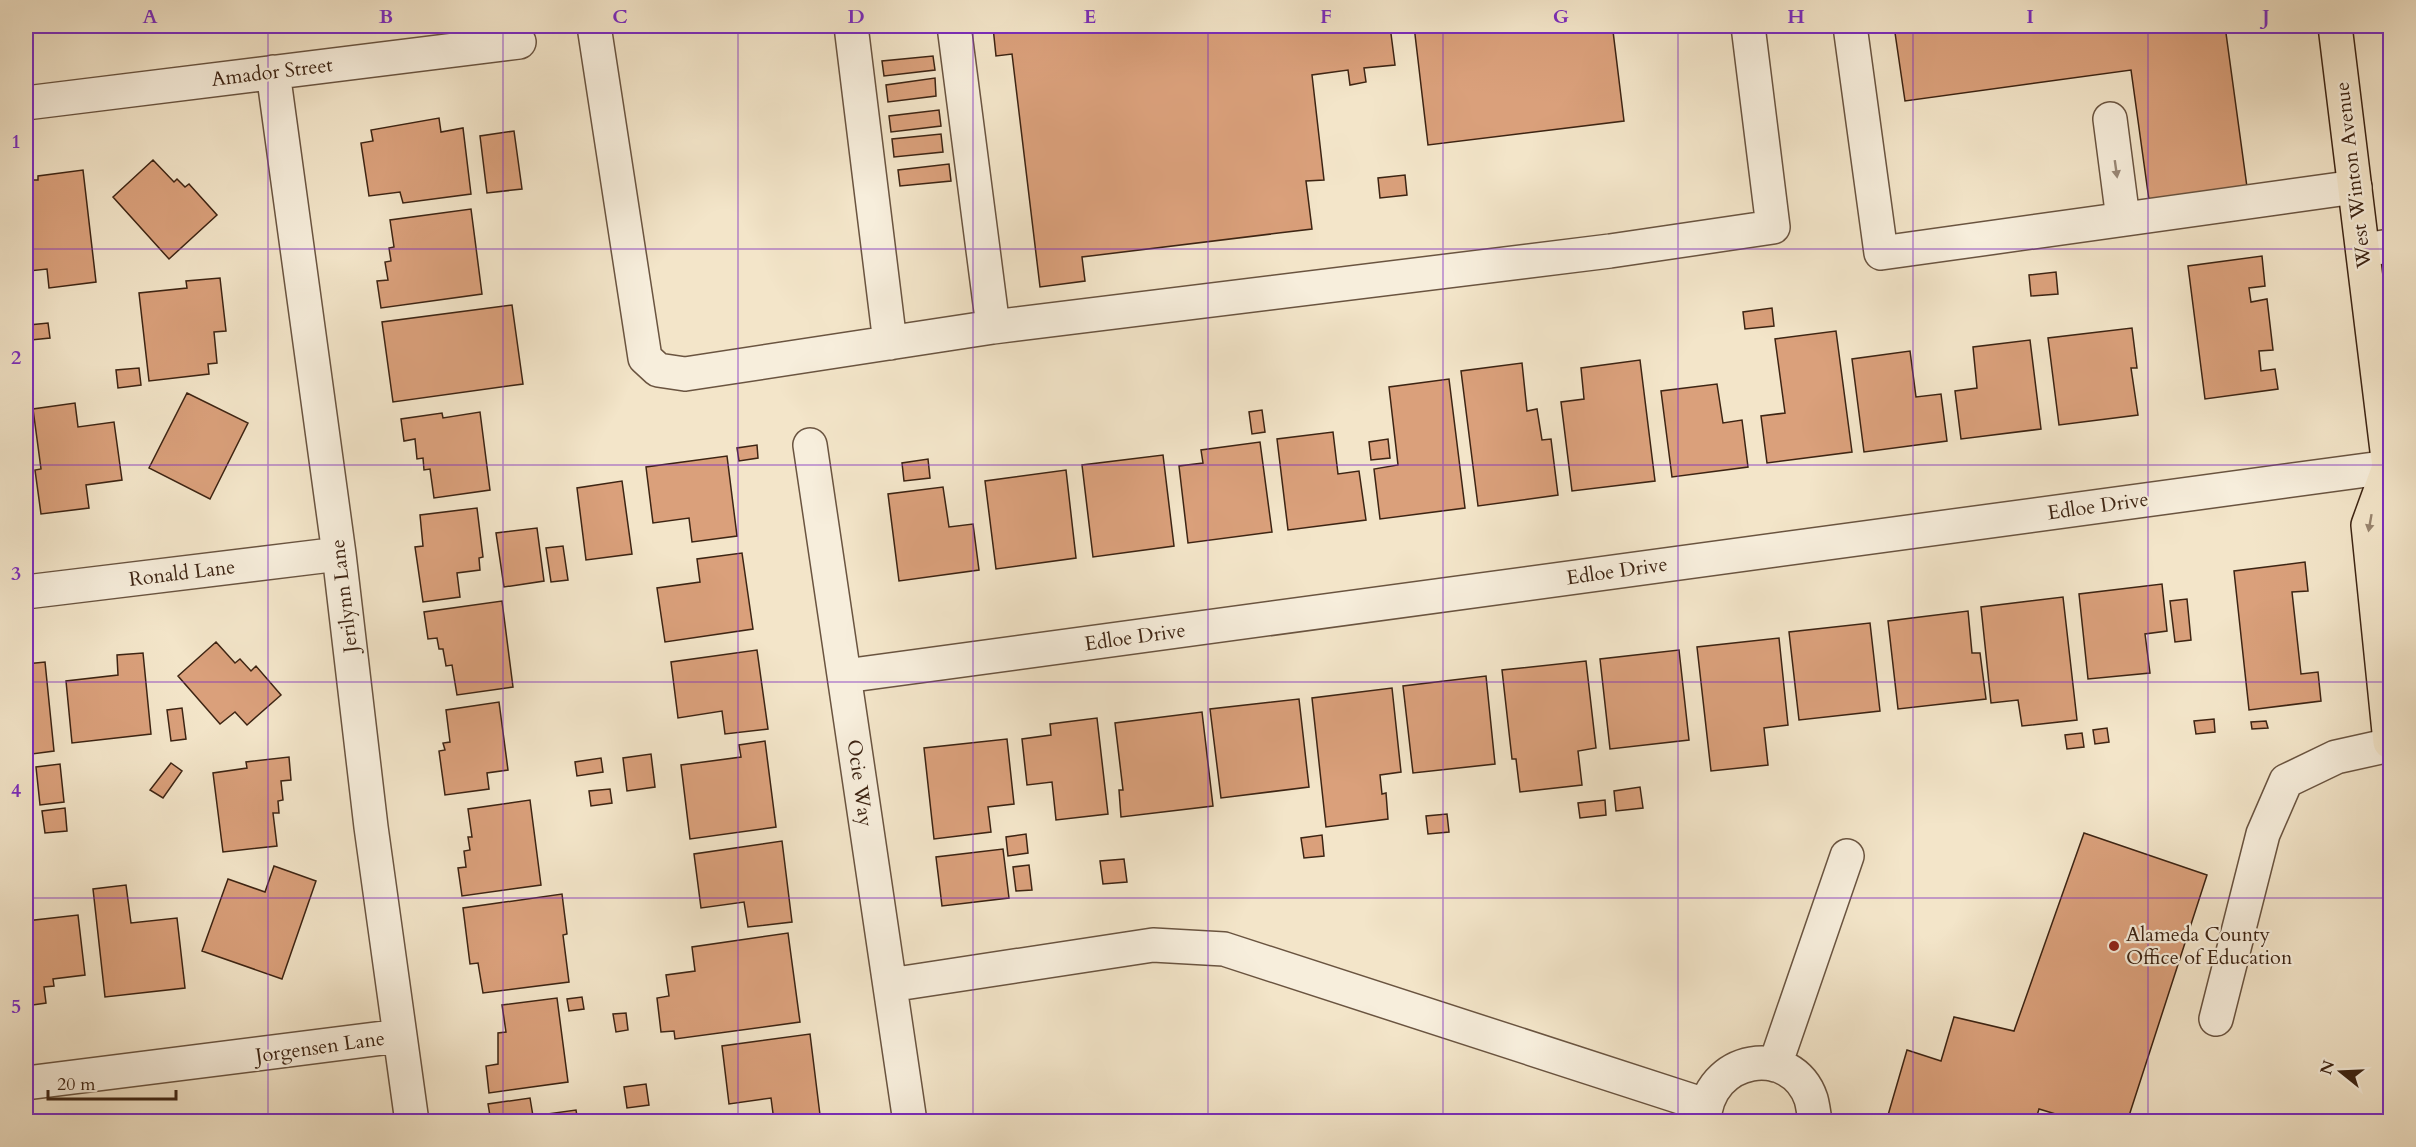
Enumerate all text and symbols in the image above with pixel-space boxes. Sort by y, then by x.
text: A [142,3,158,30]
text: B [379,3,393,30]
text: C [612,3,628,30]
text: D [847,3,865,30]
text: E [1084,3,1096,30]
text: F [1320,3,1332,30]
text: G [1553,3,1569,30]
text: H [1787,3,1805,30]
text: I [2026,3,2034,30]
text: J [2259,3,2270,30]
street label: Amador Street [210,51,335,93]
street label: West Winton Avenue [2328,80,2378,271]
text: 1 [11,128,21,155]
one-way arrow [2112,160,2121,179]
text: 2 [11,344,21,371]
street label: Edloe Drive [2046,486,2150,526]
one-way arrow [2366,514,2375,533]
street label: Jerilynn Lane [324,538,365,657]
street label: Edloe Drive [1565,551,1669,591]
street label: Ronald Lane [127,553,237,593]
text: 3 [11,560,21,587]
street label: Edloe Drive [1083,617,1187,657]
street label: Ocie Way [841,738,880,829]
text: 4 [11,777,21,804]
place label: Alameda County Office of Education [2126,921,2293,971]
marker: Alameda County Office of Education [2107,939,2121,953]
text: 5 [11,993,21,1020]
street label: Jorgensen Lane [251,1025,386,1070]
north arrow [2311,1042,2371,1102]
text: N [2315,1058,2340,1078]
scale bar [48,1063,176,1101]
text: 20 m [57,1072,96,1097]

